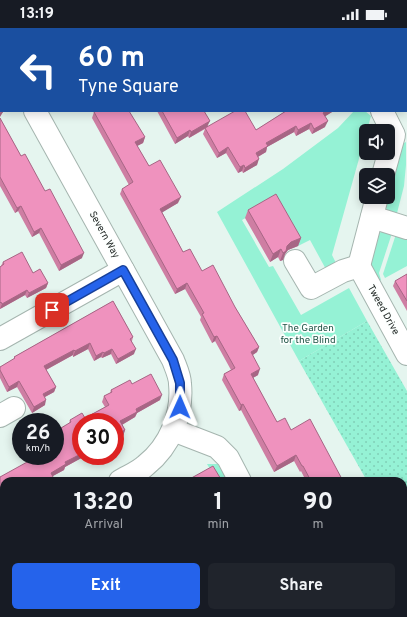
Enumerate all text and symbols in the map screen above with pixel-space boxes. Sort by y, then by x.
text: 13:19 [20,5,54,24]
text: 60 m [78,41,145,77]
icon: left [12,44,64,96]
text: Tyne Square [78,76,179,99]
map controls [359,124,395,204]
button: sound [359,124,395,160]
button: layers [359,168,395,204]
street label: Severn Way [86,209,122,261]
street label: Tweed Drive [364,283,402,337]
pin [35,293,69,327]
icon: arrive [41,299,63,321]
park label: The Garden for the Blind [280,322,336,347]
position arrow [159,386,201,428]
speed limit sign: 30 [72,413,124,465]
text: 26 [26,421,50,447]
text: km/h [26,442,50,455]
text: 13:20 [74,488,134,518]
text: 1 [214,488,223,518]
text: 90 [303,488,333,518]
text: Arrival [84,517,123,533]
text: min [208,517,229,533]
text: m [313,517,324,533]
button: Exit [12,563,200,609]
button: Share [208,563,395,609]

